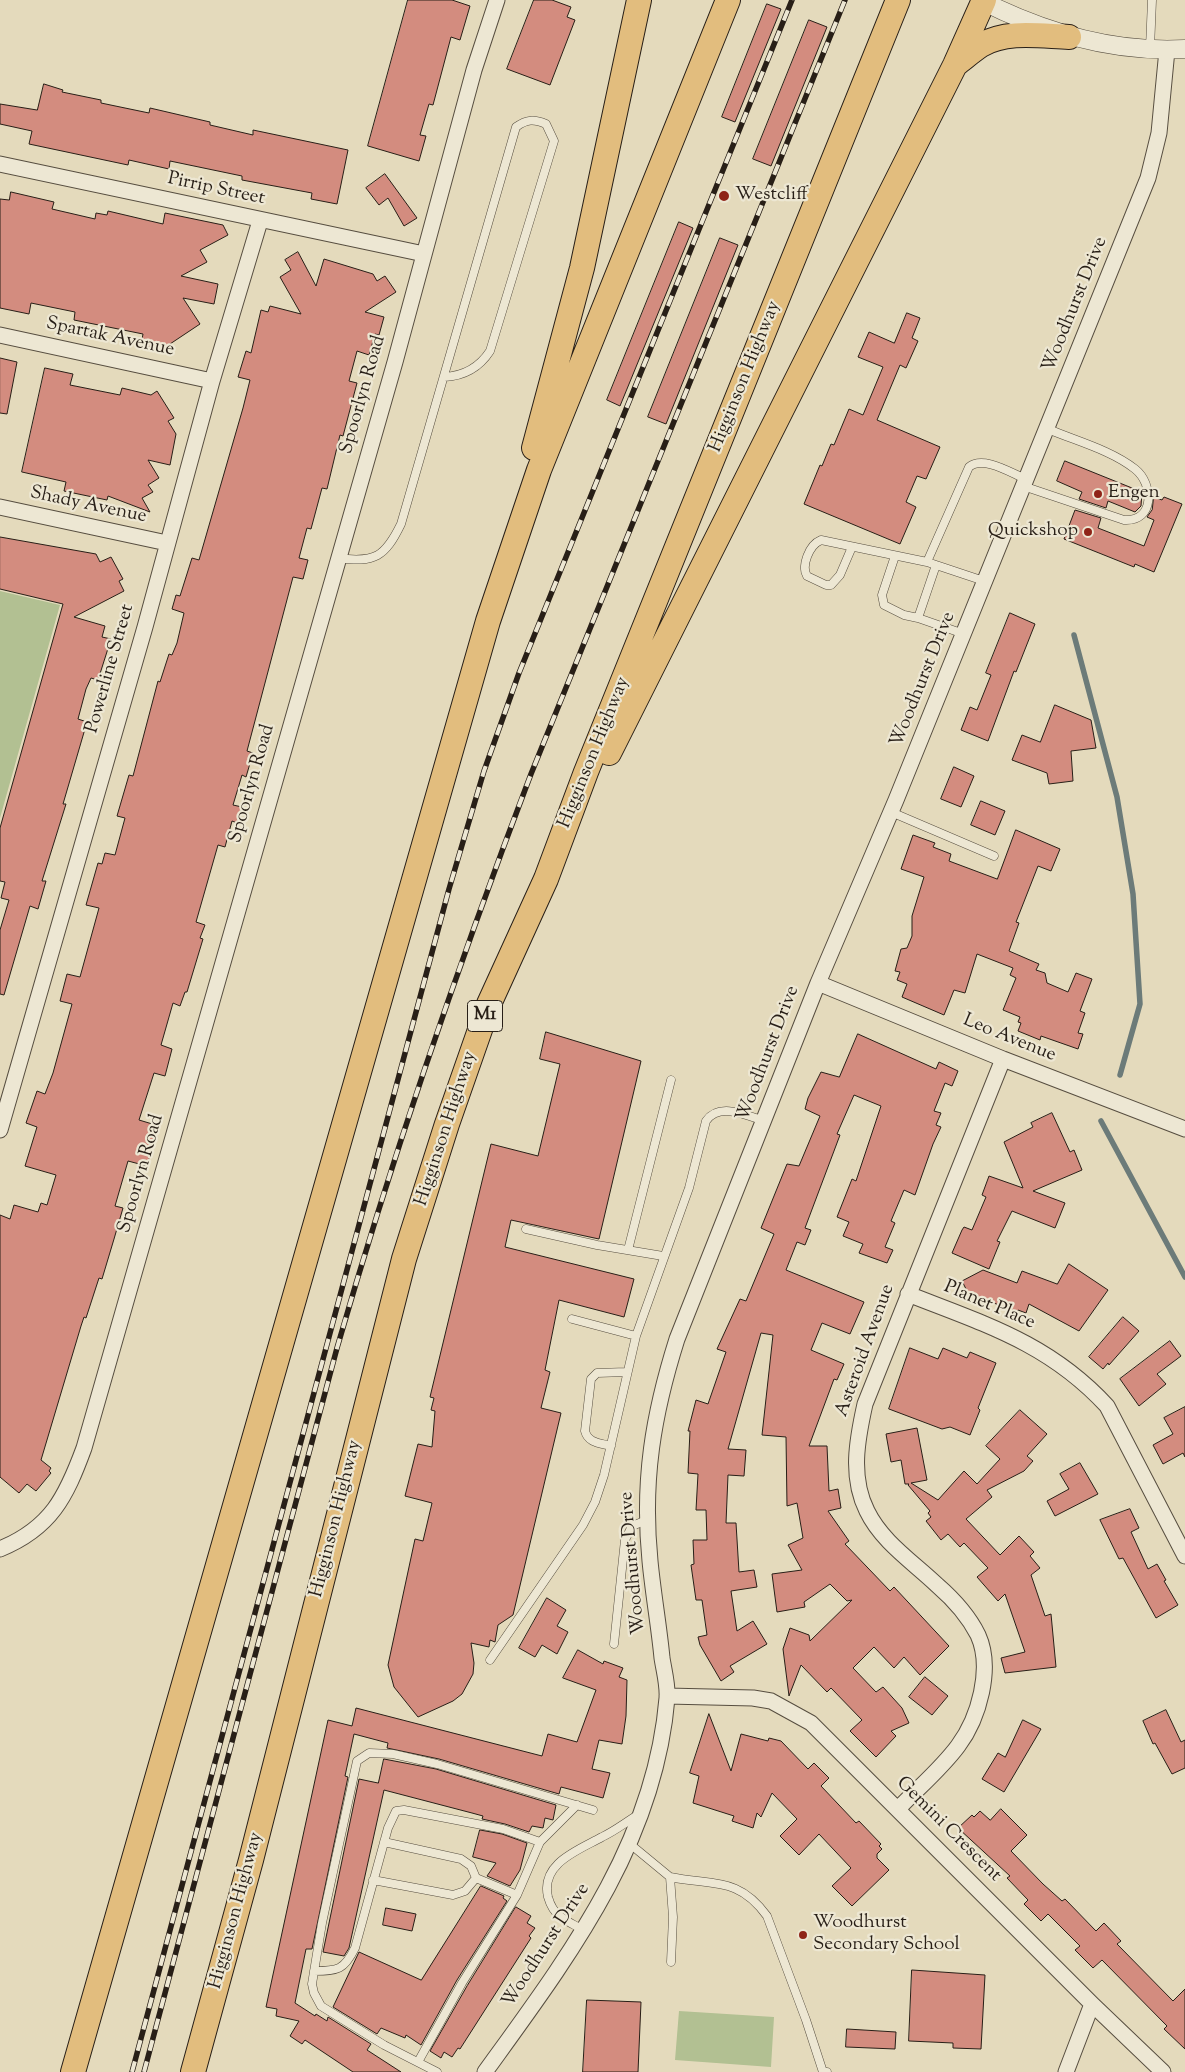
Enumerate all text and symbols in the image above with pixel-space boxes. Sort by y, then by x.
street label: Pirrip Street [165,169,267,211]
place label: Westcliff [735,185,808,207]
marker: Westcliff [717,189,731,203]
street label: Woodhurst Drive [1039,234,1113,376]
street label: Higginson Highway [705,298,787,456]
street label: Spartak Avenue [44,313,176,363]
street label: Spoorlyn Road [336,333,392,457]
street label: Shady Avenue [28,483,148,529]
place label: Engen [1108,483,1160,505]
marker: Engen [1092,488,1104,500]
place label: Quickshop [988,521,1078,543]
marker: Quickshop [1082,526,1094,538]
street label: Powerline Street [82,602,140,736]
street label: Woodhurst Drive [887,609,961,751]
street label: Higginson Highway [554,674,636,832]
street label: Spoorlyn Road [225,722,281,846]
street label: Woodhurst Drive [733,983,805,1125]
road number: M1 [468,1000,502,1032]
street label: Leo Avenue [959,1010,1059,1068]
street label: Higginson Highway [411,1049,483,1209]
street label: Spoorlyn Road [114,1112,170,1236]
street label: Planet Place [940,1277,1038,1335]
street label: Asteroid Avenue [831,1282,901,1420]
street label: Higginson Highway [306,1438,368,1600]
street label: Woodhurst Drive [616,1491,652,1635]
street label: Gemini Crescent [891,1773,1005,1887]
street label: Higginson Highway [205,1830,269,1992]
street label: Woodhurst Drive [498,1880,596,2012]
place label: Woodhurst Secondary School [813,1913,960,1957]
marker: Woodhurst Secondary School [797,1929,809,1941]

